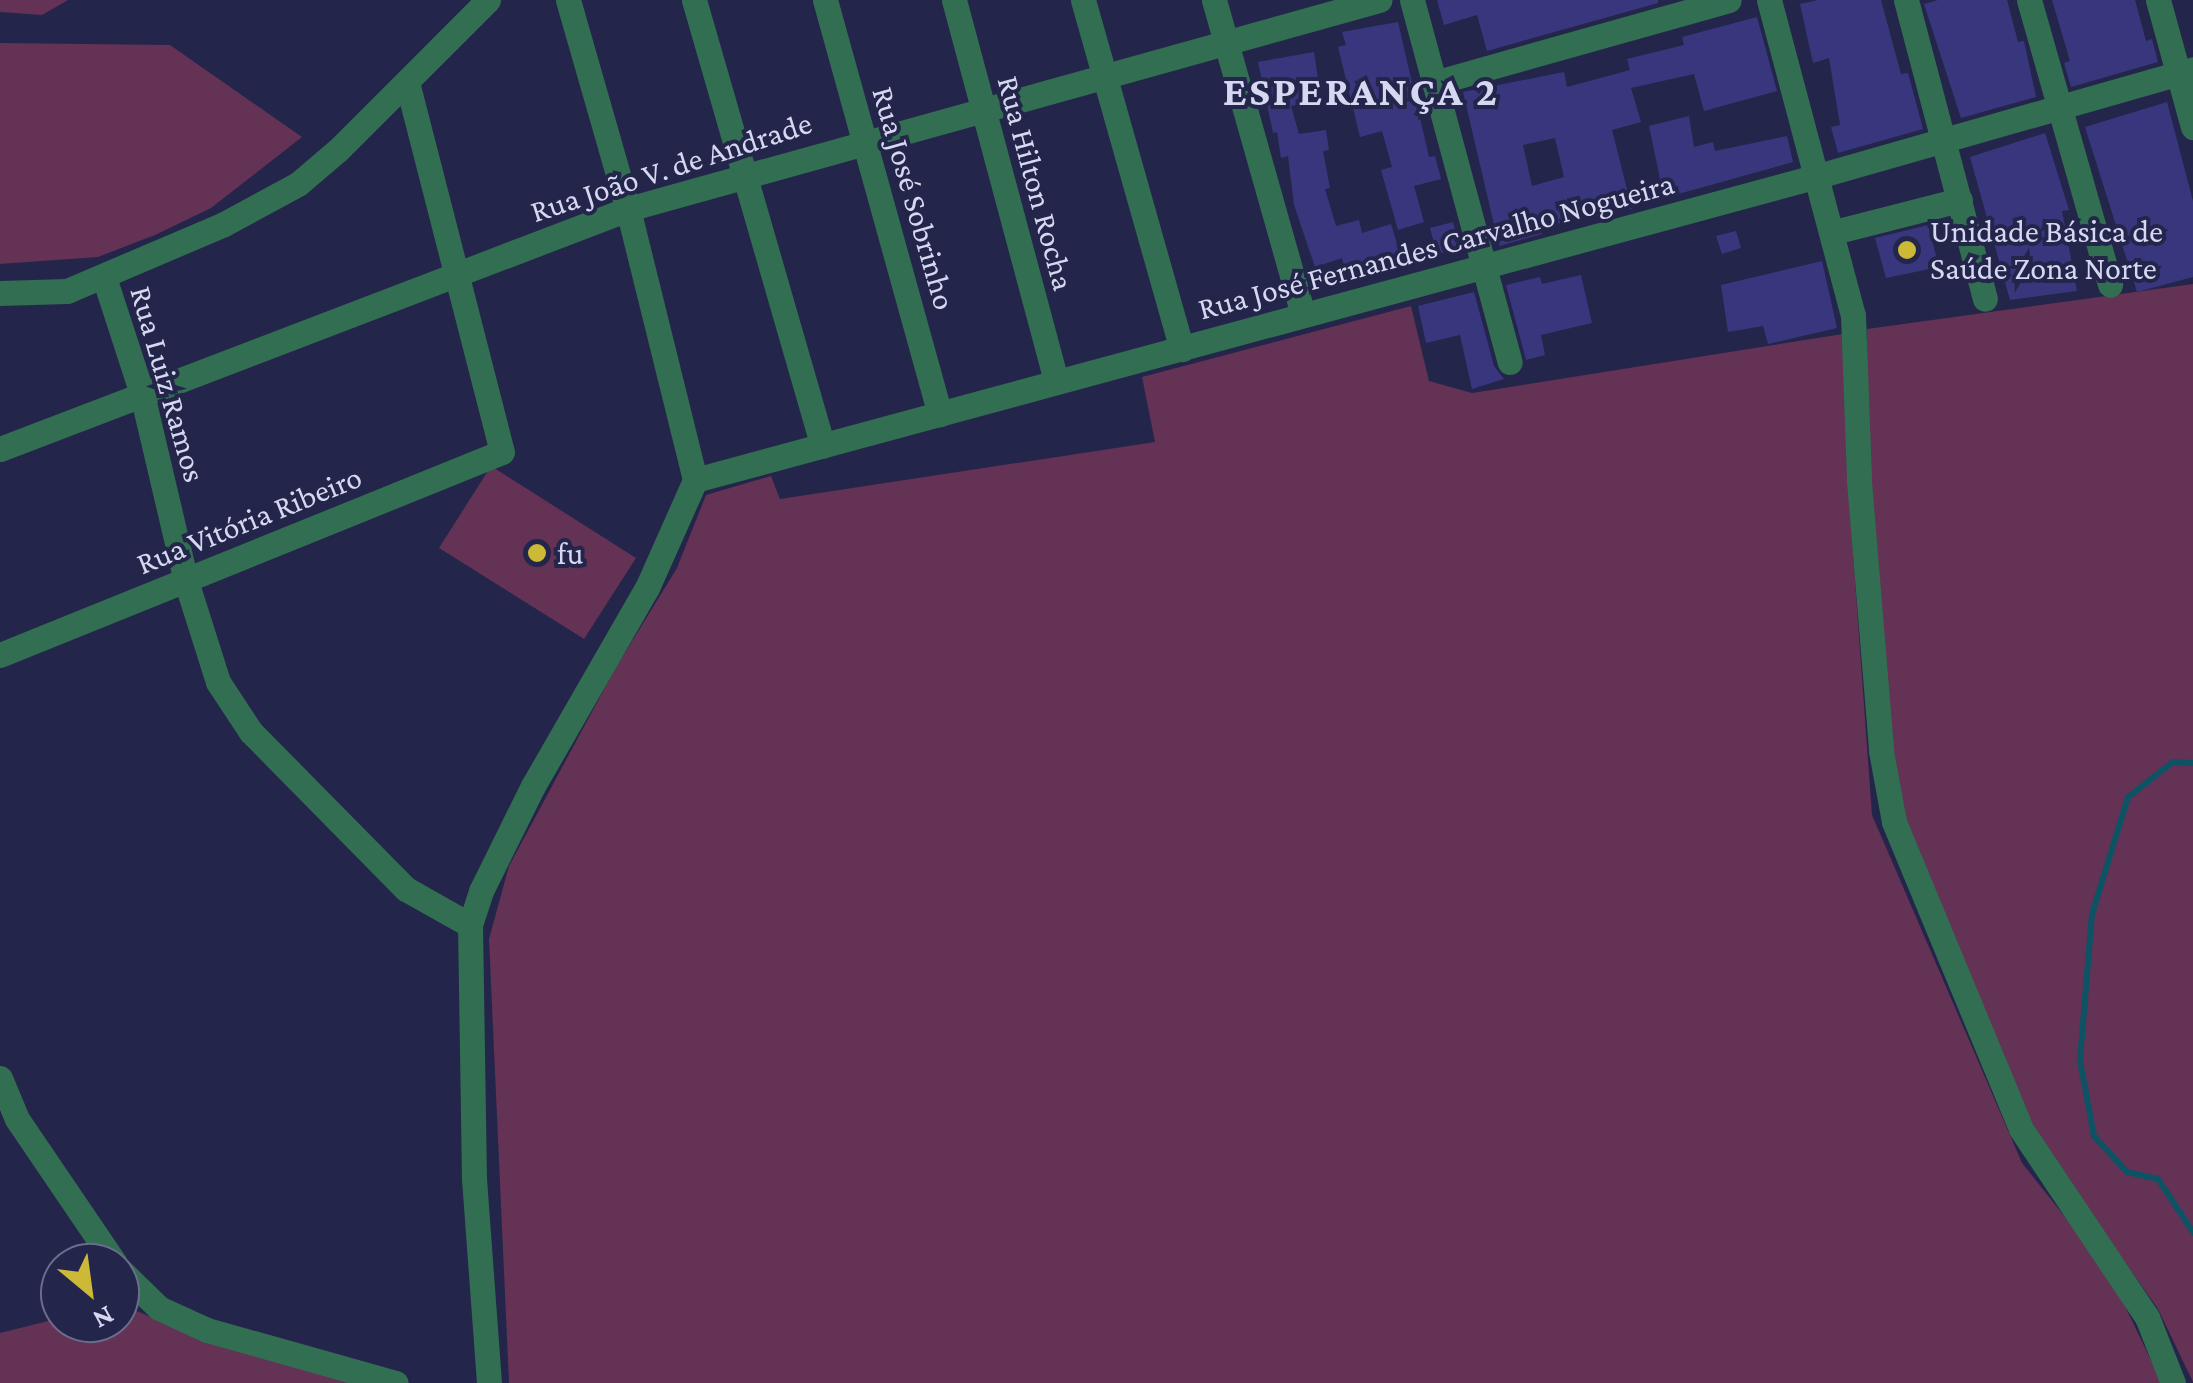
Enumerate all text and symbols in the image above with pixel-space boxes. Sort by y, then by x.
district label: ESPERANÇA 2 [1223,66,1499,116]
street label: Rua Hilton Rocha [989,71,1083,295]
street label: Rua José Sobrinho [864,82,964,314]
street label: Rua João V. de Andrade [526,103,816,231]
street label: Rua José Fernandes Carvalho Nogueira [1194,164,1678,328]
place label: Unidade Básica de Saúde Zona Norte [1930,213,2163,288]
marker: Unidade Básica de Saúde Zona Norte [1894,237,1920,263]
street label: Rua Luiz Ramos [122,282,214,486]
street label: Rua Vitória Ribeiro [131,457,367,583]
place label: fu [557,534,583,572]
marker: fu [526,542,548,564]
north arrow [40,1243,140,1343]
text: N [88,1300,120,1336]

